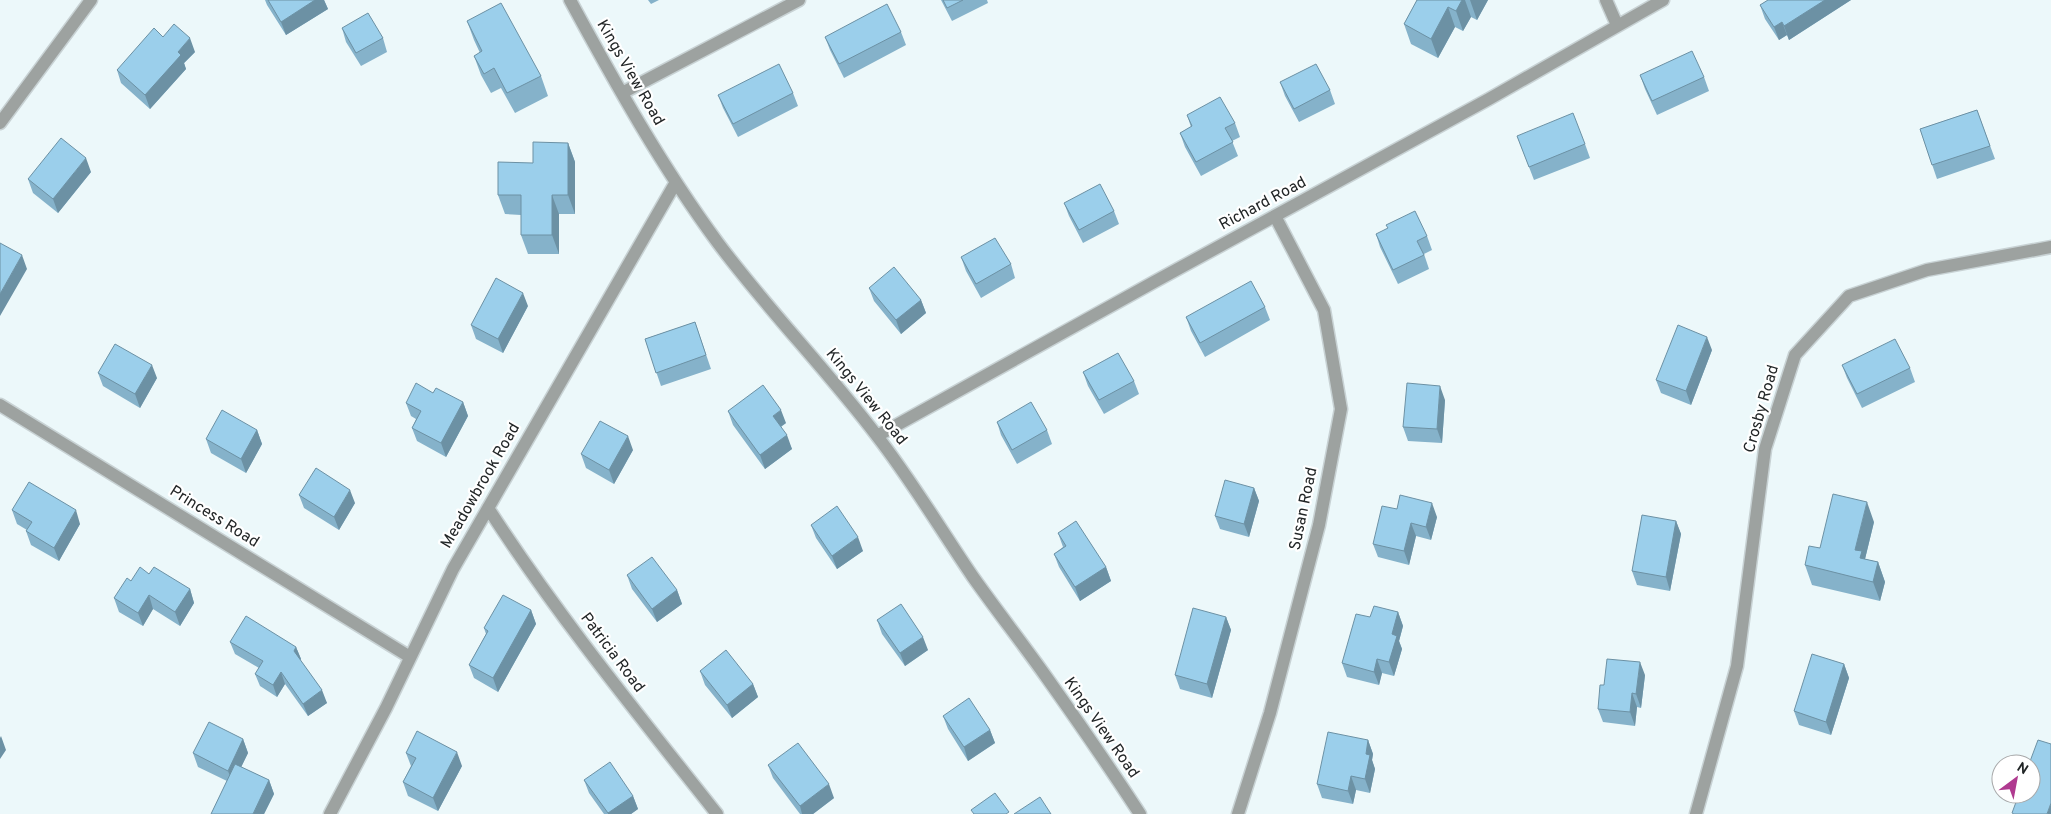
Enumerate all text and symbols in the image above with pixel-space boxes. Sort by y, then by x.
street label: Kings View Road [592,17,668,129]
street label: Richard Road [1216,173,1310,235]
street label: Kings View Road [821,345,911,449]
street label: Crosby Road [1740,363,1784,455]
street label: Meadowbrook Road [437,420,525,552]
street label: Susan Road [1285,466,1323,552]
street label: Princess Road [165,482,263,552]
street label: Patricia Road [575,609,649,697]
street label: Kings View Road [1059,674,1143,782]
north arrow [1991,754,2041,804]
text: N [2013,759,2031,779]

